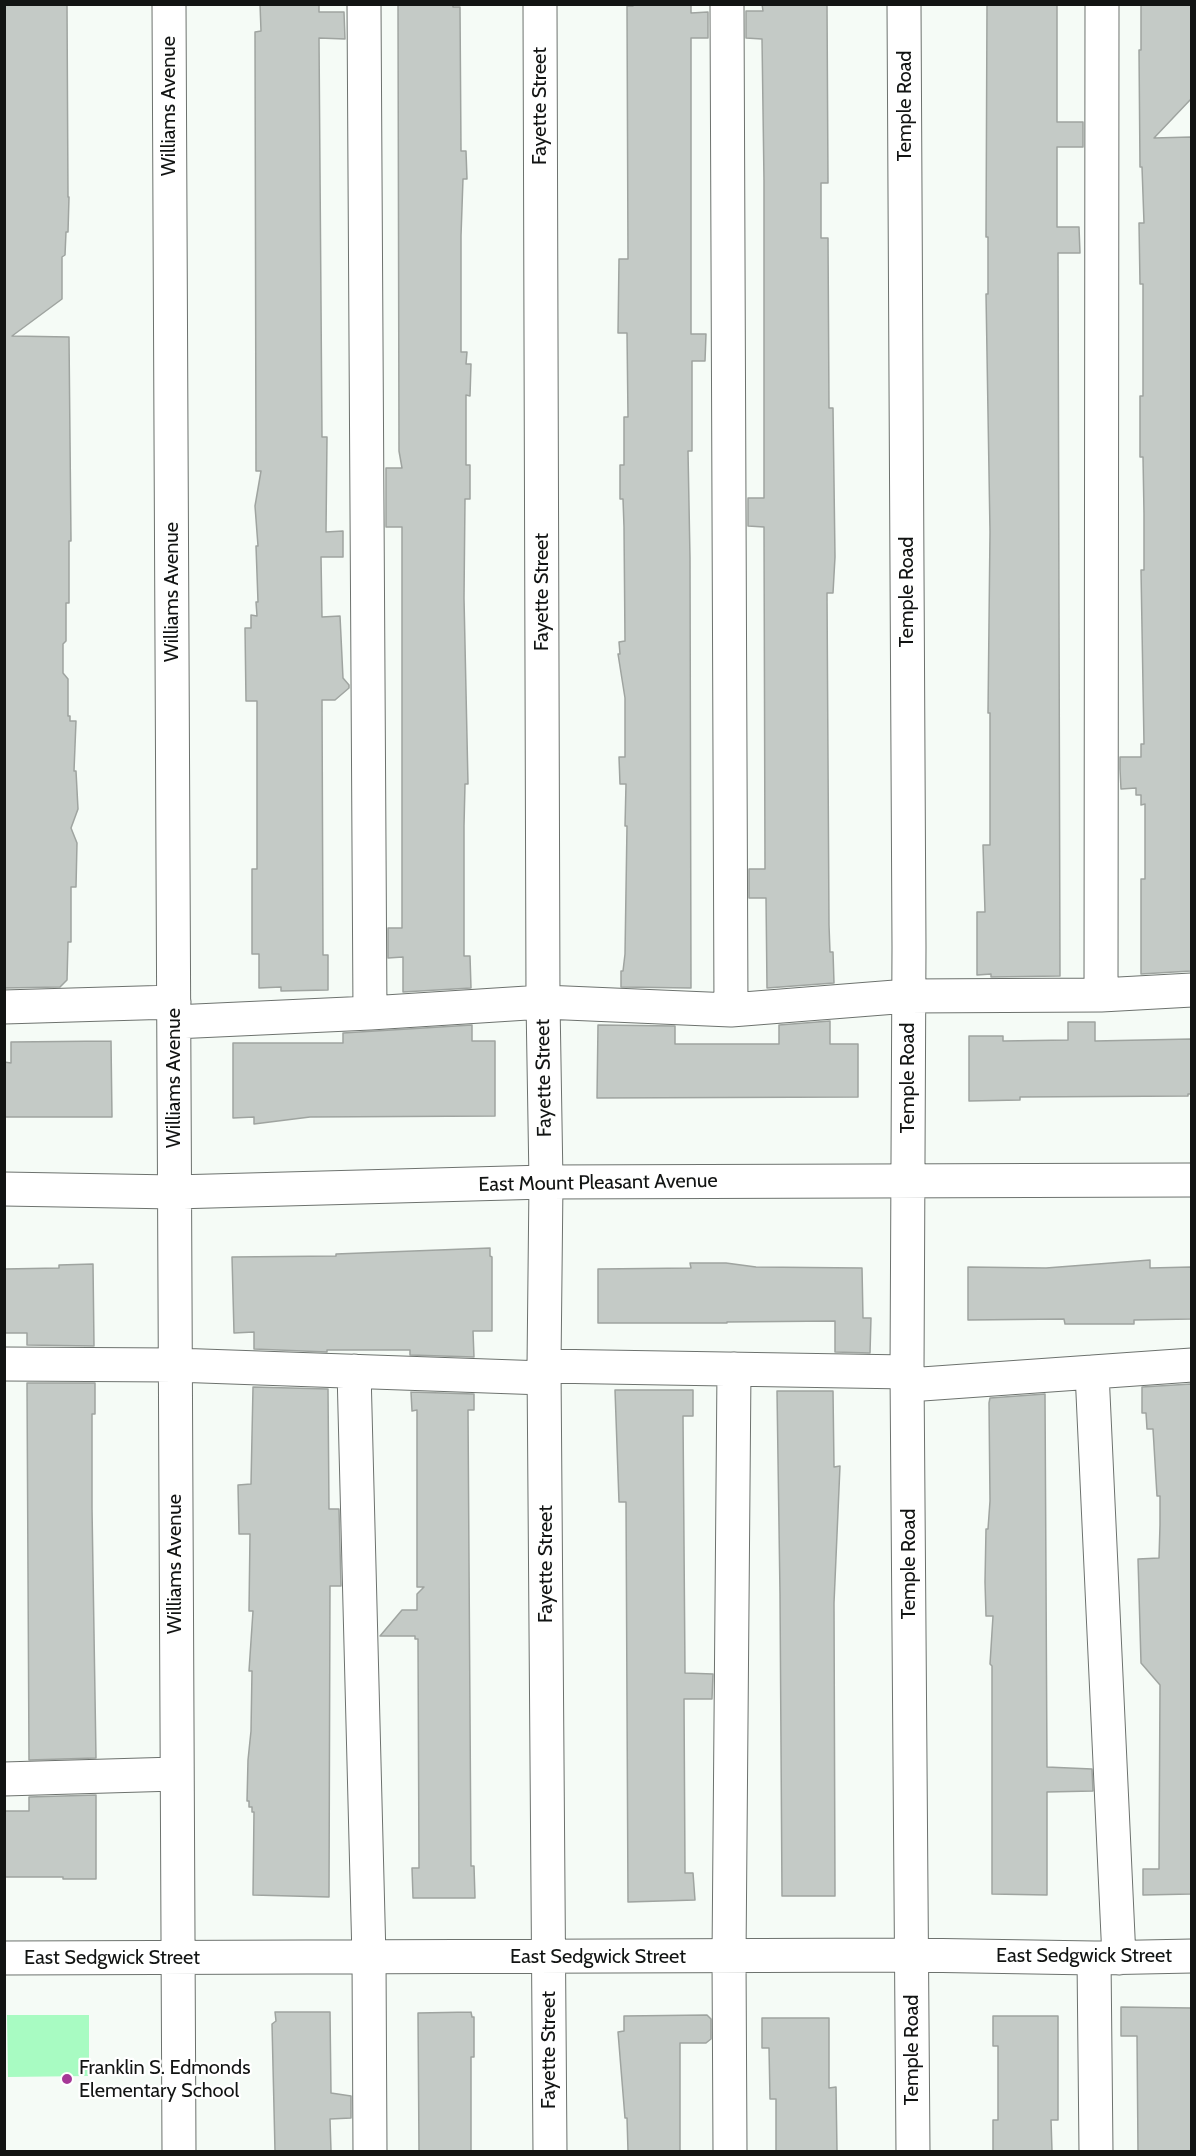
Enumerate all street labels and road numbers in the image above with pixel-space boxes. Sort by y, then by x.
street label: Williams Avenue [157,36,181,176]
street label: Fayette Street [528,47,552,165]
street label: Temple Road [893,51,917,161]
street label: Williams Avenue [160,522,184,662]
street label: Fayette Street [530,533,554,651]
street label: Temple Road [895,537,919,647]
street label: Williams Avenue [162,1008,186,1148]
street label: Fayette Street [531,1019,557,1137]
street label: Temple Road [896,1023,920,1133]
street label: East Mount Pleasant Avenue [478,1169,718,1197]
street label: Williams Avenue [163,1494,187,1634]
street label: Fayette Street [534,1505,558,1623]
street label: Temple Road [897,1509,921,1619]
street label: East Sedgwick Street [996,1944,1172,1968]
street label: East Sedgwick Street [510,1945,686,1969]
street label: East Sedgwick Street [24,1946,200,1970]
street label: Fayette Street [537,1991,561,2109]
street label: Temple Road [900,1995,924,2105]

